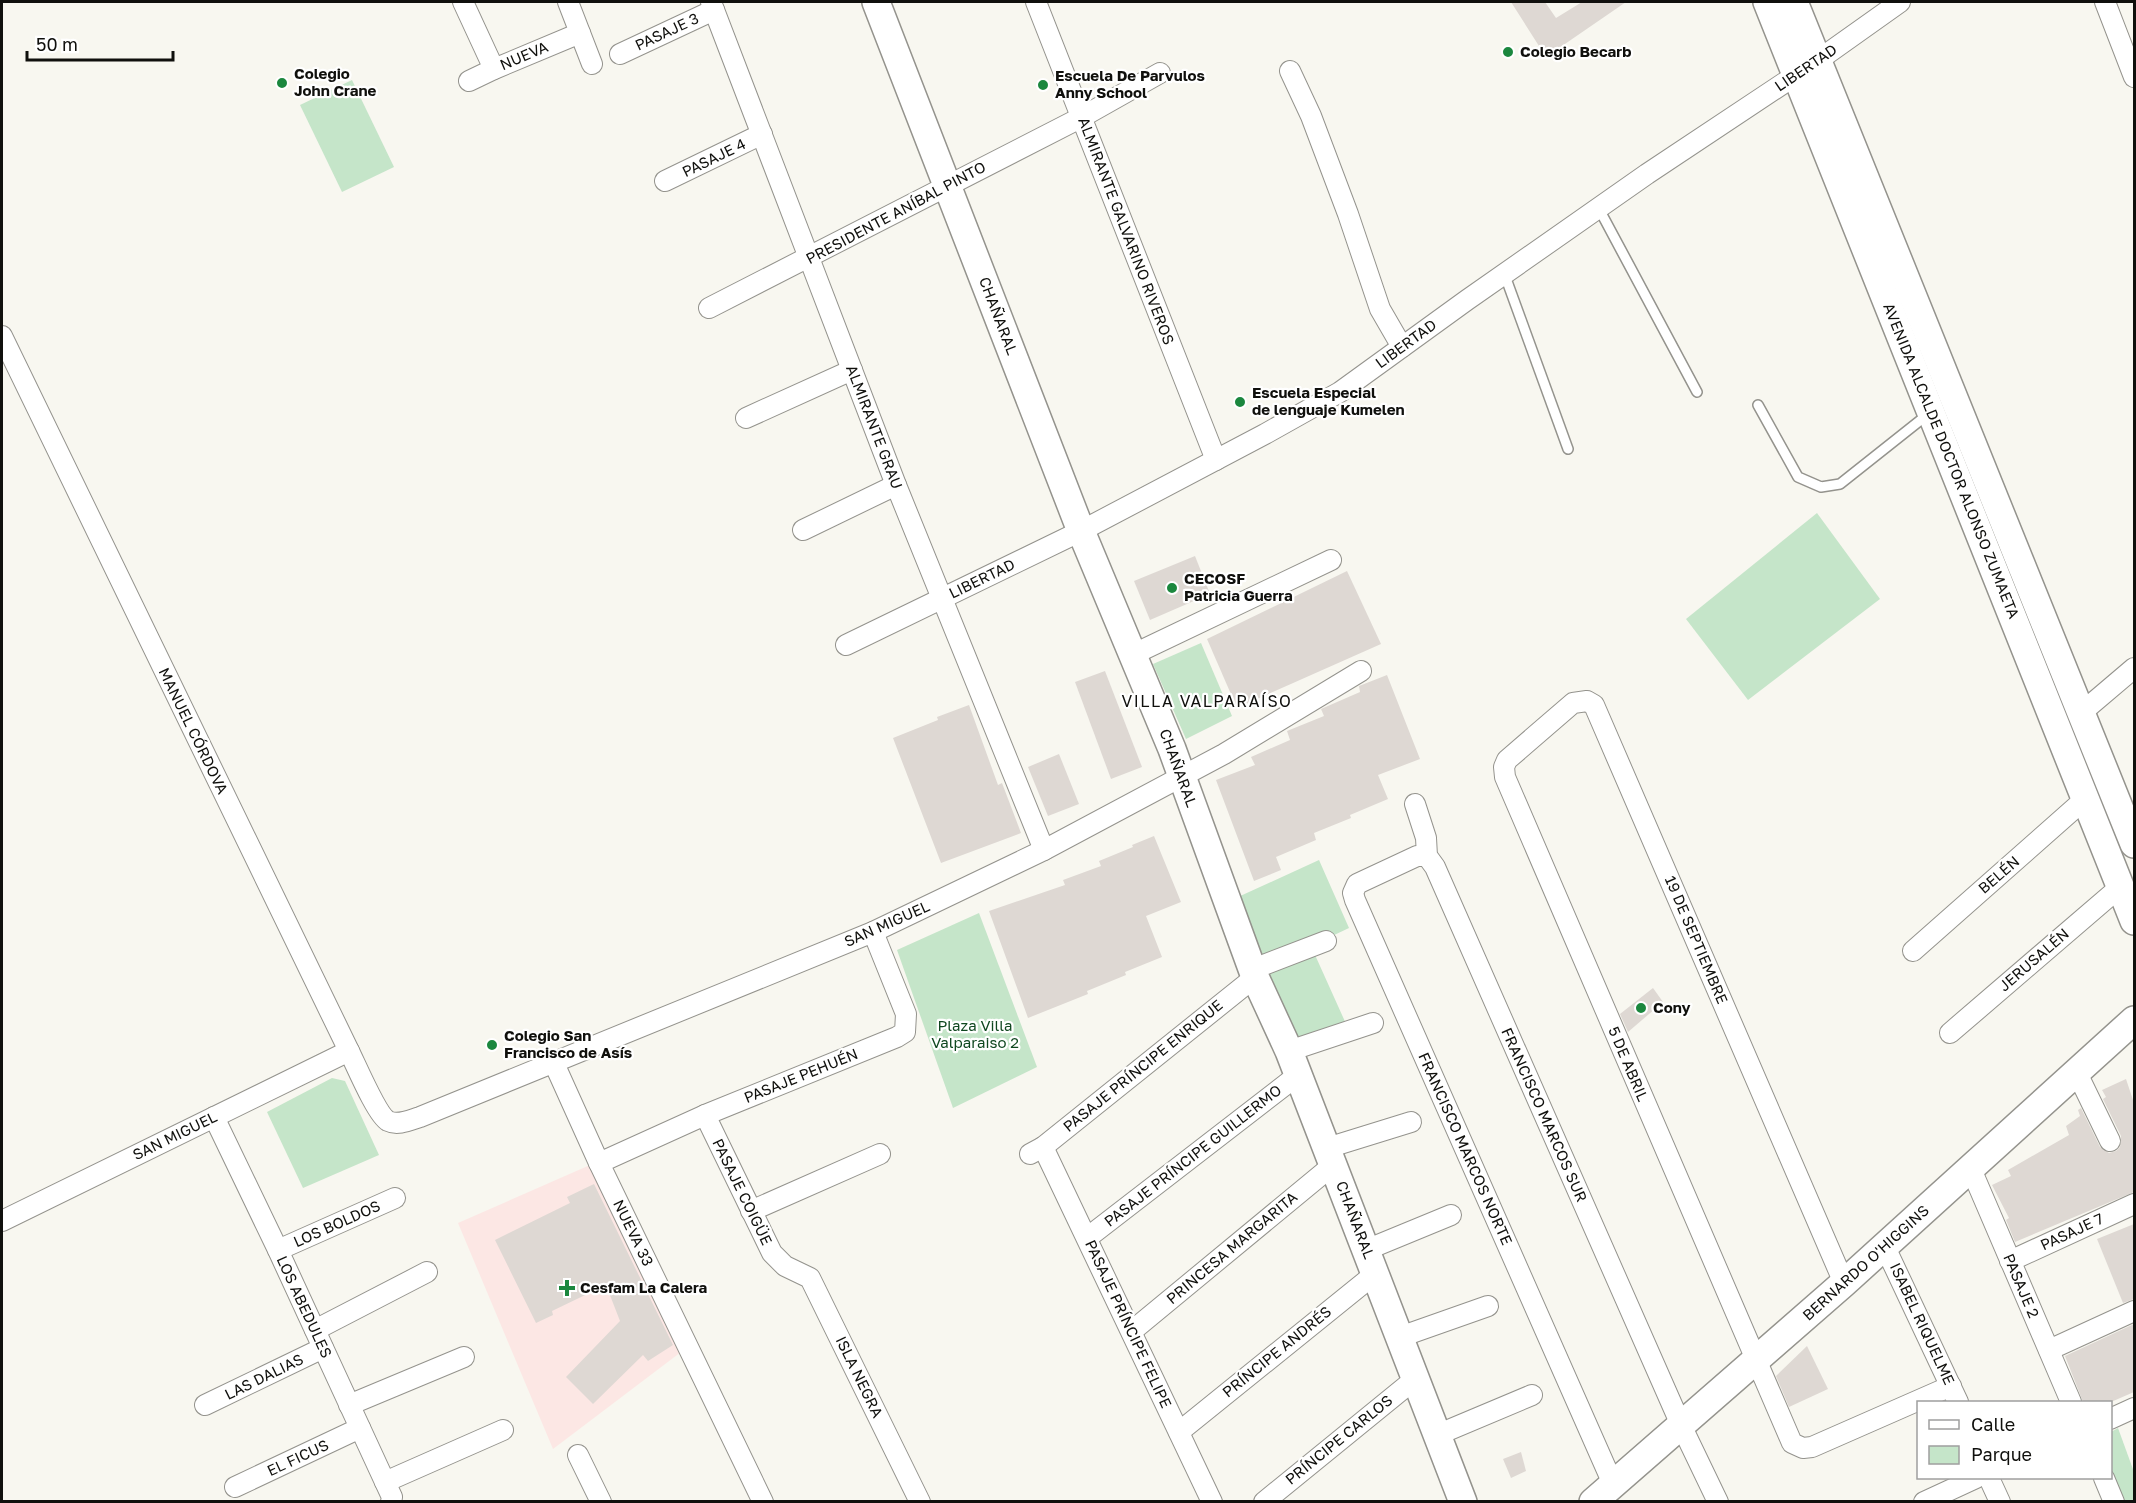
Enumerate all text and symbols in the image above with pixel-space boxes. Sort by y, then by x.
street label: PASAJE 3 [632,9,701,54]
scale bar [27,24,172,62]
text: 50 m [36,33,78,55]
street label: NUEVA [497,37,550,73]
street label: LIBERTAD [1771,40,1840,95]
place label: Colegio Becarb [1520,42,1631,60]
marker: Colegio Becarb [1501,45,1515,59]
place label: Colegio John Crane [294,64,377,99]
place label: Escuela De Parvulos Anny School [1055,66,1205,101]
marker: Colegio John Crane [275,76,289,90]
marker: Escuela De Parvulos Anny School [1036,78,1050,92]
street label: ALMIRANTE GALVARINO RIVEROS [1075,114,1179,347]
street label: PASAJE 4 [679,134,748,180]
street label: PRESIDENTE ANÍBAL PINTO [803,157,989,267]
street label: CHAÑARAL [976,274,1022,358]
street label: AVENIDA ALCALDE DOCTOR ALONSO ZUMAETA [1880,300,2024,621]
street label: LIBERTAD [1371,315,1439,371]
street label: ALMIRANTE GRAU [843,362,907,491]
place label: Escuela Especial de lenguaje Kumelen [1252,383,1405,418]
marker: Escuela Especial de lenguaje Kumelen [1233,395,1247,409]
street label: LIBERTAD [946,554,1017,602]
place label: CECOSF Patricia Guerra [1184,569,1293,604]
marker: CECOSF Patricia Guerra [1165,581,1179,595]
street label: MANUEL CÓRDOVA [155,664,232,797]
district label: VILLA VALPARAÍSO [1122,691,1292,711]
street label: CHAÑARAL [1156,726,1202,810]
street label: BELÉN [1974,852,2022,897]
street label: 19 DE SEPTIEMBRE [1662,873,1732,1006]
street label: SAN MIGUEL [841,896,932,950]
street label: JERUSALÉN [1995,924,2072,995]
street label: PASAJE PRÍNCIPE ENRIQUE [1059,995,1226,1135]
place label: Cony [1653,998,1691,1016]
marker: Cony [1634,1001,1648,1015]
park label: Plaza Villa Valparaiso 2 [931,1016,1019,1051]
street label: 5 DE ABRIL [1605,1024,1653,1104]
street label: FRANCISCO MARCOS SUR [1498,1025,1592,1204]
place label: Colegio San Francisco de Asís [504,1026,632,1061]
marker: Colegio San Francisco de Asís [485,1038,499,1052]
street label: PASAJE PEHUÉN [741,1044,860,1106]
street label: FRANCISCO MARCOS NORTE [1415,1049,1517,1248]
street label: PASAJE PRÍNCIPE GUILLERMO [1100,1080,1285,1230]
street label: SAN MIGUEL [129,1107,220,1163]
street label: PASAJE COIGÜE [709,1135,776,1248]
street label: CHAÑARAL [1333,1178,1379,1262]
street label: PRINCESA MARGARITA [1162,1187,1300,1307]
street label: LOS BOLDOS [290,1196,383,1250]
street label: NUEVA 33 [610,1196,658,1269]
street label: BERNARDO O'HIGGINS [1798,1201,1932,1324]
street label: PASAJE 7 [2037,1209,2106,1253]
street label: PASAJE PRÍNCIPE FELIPE [1082,1237,1176,1411]
street label: PASAJE 2 [2000,1251,2044,1320]
street label: LOS ABEDULES [273,1253,336,1360]
street label: ISABEL RIQUELME [1887,1260,1959,1387]
place label: Cesfam La Calera [580,1278,708,1296]
marker: Cesfam La Calera [558,1279,576,1297]
street label: PRÍNCIPE ANDRÉS [1218,1302,1334,1401]
street label: ISLA NEGRA [832,1333,887,1420]
street label: LAS DALIAS [221,1349,306,1403]
street label: PRÍNCIPE CARLOS [1281,1391,1396,1488]
legend [1917,1401,2112,1479]
text: Calle [1971,1413,2015,1435]
street label: EL FICUS [264,1435,331,1479]
text: Parque [1971,1443,2032,1465]

